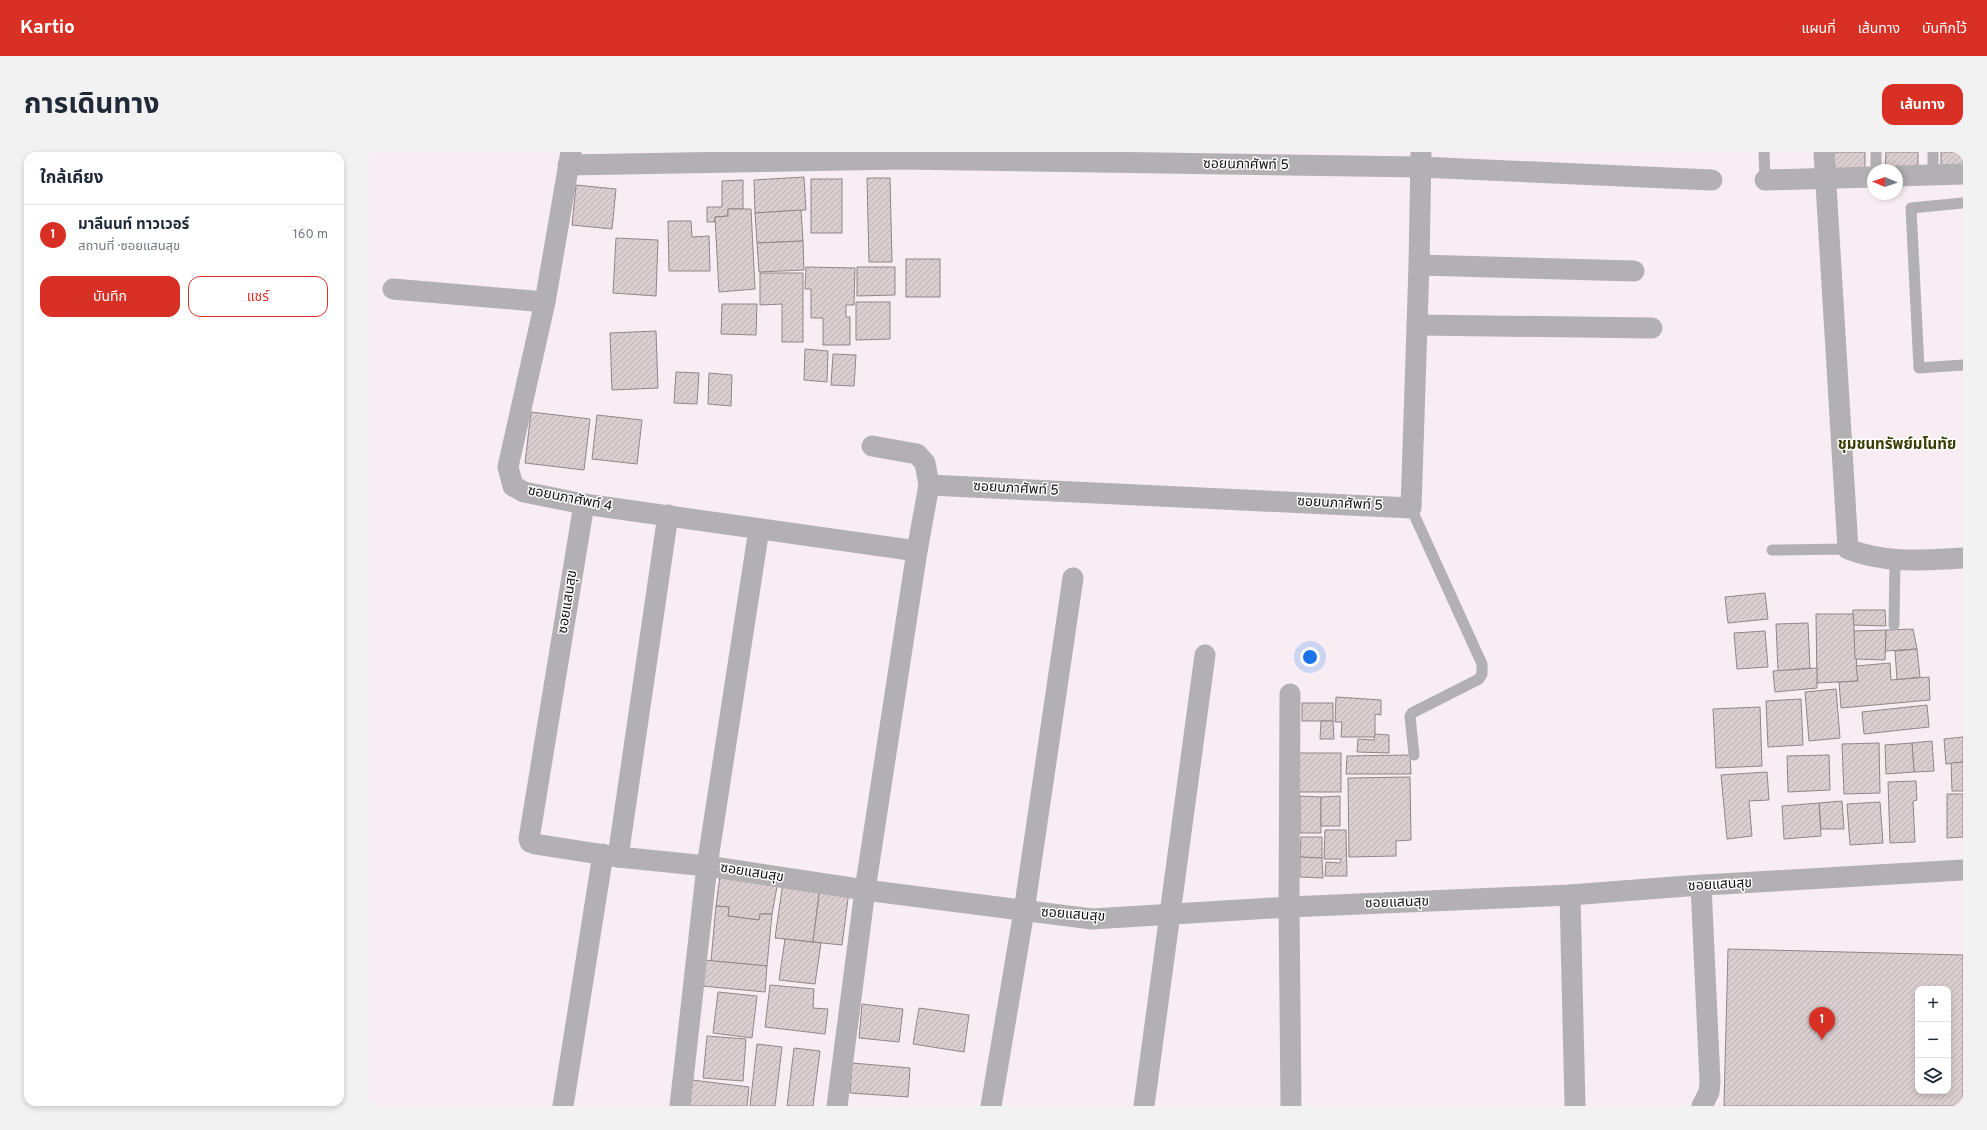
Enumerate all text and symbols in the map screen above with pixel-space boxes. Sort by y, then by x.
text: Kartio [20,16,75,40]
text: แผนที่ [1802,21,1836,38]
text: เส้นทาง [1858,21,1900,38]
text: บันทึกไว้ [1922,21,1967,38]
button: เส้นทาง [1882,84,1963,125]
text: การเดินทาง [24,88,159,124]
street label: ซอยนภาศัพท์ 5 [1203,156,1289,174]
north arrow [1867,164,1903,200]
text: ใกล้เคียง [40,168,103,190]
text: มาลีนนท์ ทาวเวอร์ [78,216,189,235]
text: 1 [50,227,56,243]
text: 160 m [293,227,328,243]
text: สถานที่ · ซอยแสนสุข [78,239,180,255]
button: บันทึก [40,276,180,317]
button: แชร์ [188,276,328,317]
district label: ชุมชนทรัพย์มโนทัย [1838,436,1956,455]
street label: ซอยนภาศัพท์ 5 [973,478,1059,500]
street label: ซอยนภาศัพท์ 4 [526,482,614,516]
street label: ซอยนภาศัพท์ 5 [1297,493,1383,515]
street label: ซอยแสนสุข [555,569,581,635]
your location [1300,647,1320,667]
street label: ซอยแสนสุข [719,860,785,886]
street label: ซอยแสนสุข [1687,875,1753,895]
street label: ซอยแสนสุข [1365,893,1429,913]
street label: ซอยแสนสุข [1040,904,1106,926]
map controls [1915,986,1951,1094]
button: + [1915,986,1951,1022]
pin: 1 [1809,1007,1835,1040]
button: − [1915,1022,1951,1058]
button: layers [1915,1058,1951,1094]

